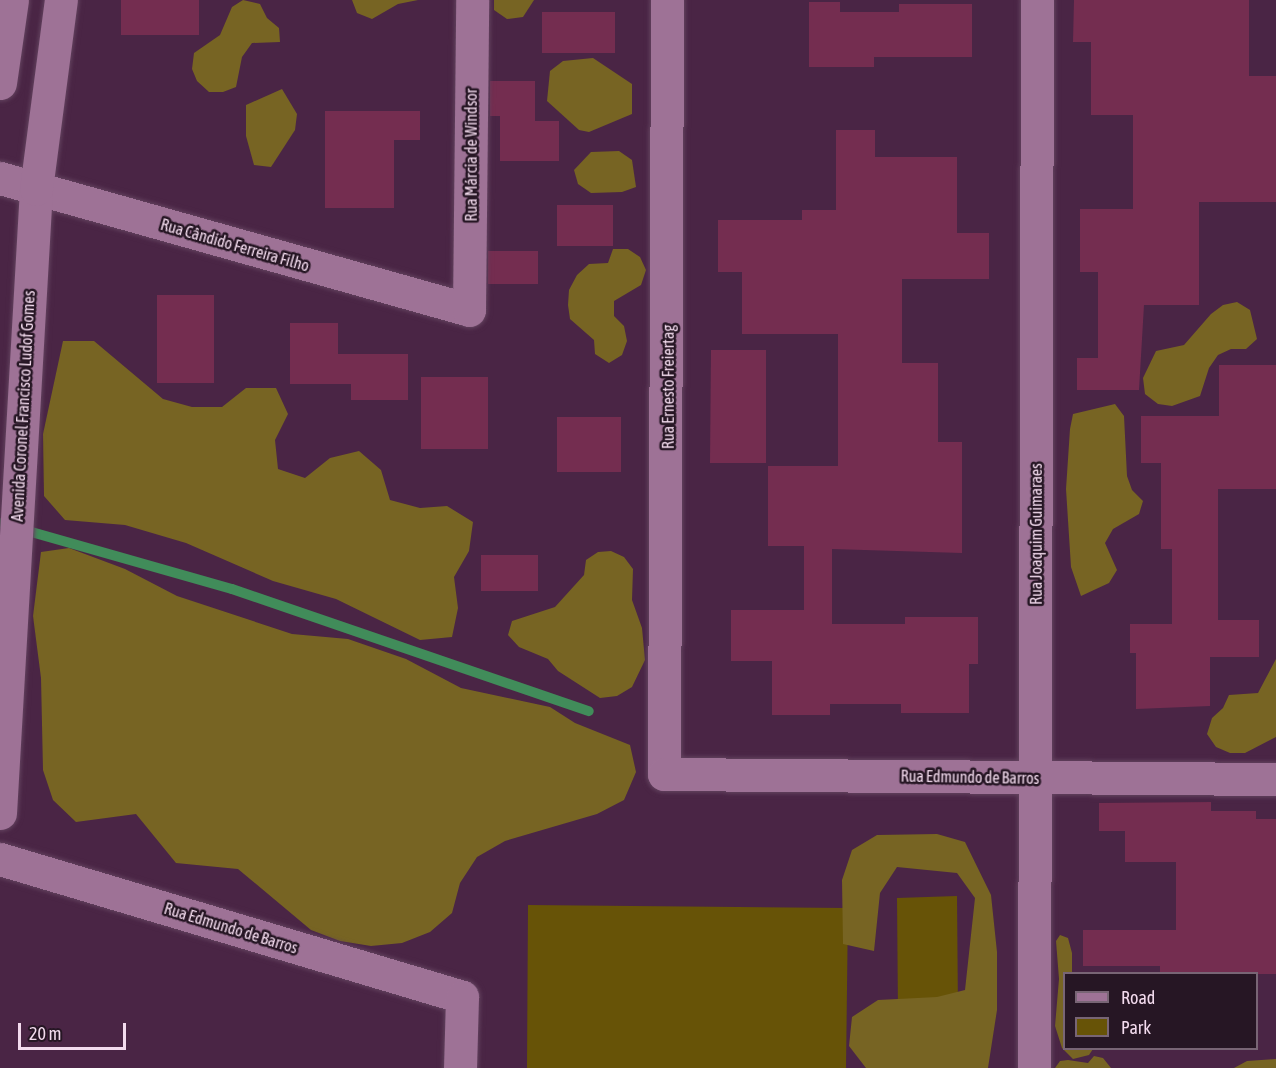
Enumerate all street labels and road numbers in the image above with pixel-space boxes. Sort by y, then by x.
street label: Rua Márcia de Windsor [461,88,481,222]
street label: Rua Cândido Ferreira Filho [158,215,312,275]
street label: Avenida Coronel Francisco Ludof Gomes [7,290,39,522]
street label: Rua Ernesto Freiertag [658,325,678,449]
street label: Rua Joaquim Guimaraes [1026,463,1046,605]
street label: Rua Edmundo de Barros [900,766,1040,788]
street label: Rua Edmundo de Barros [162,899,300,957]

